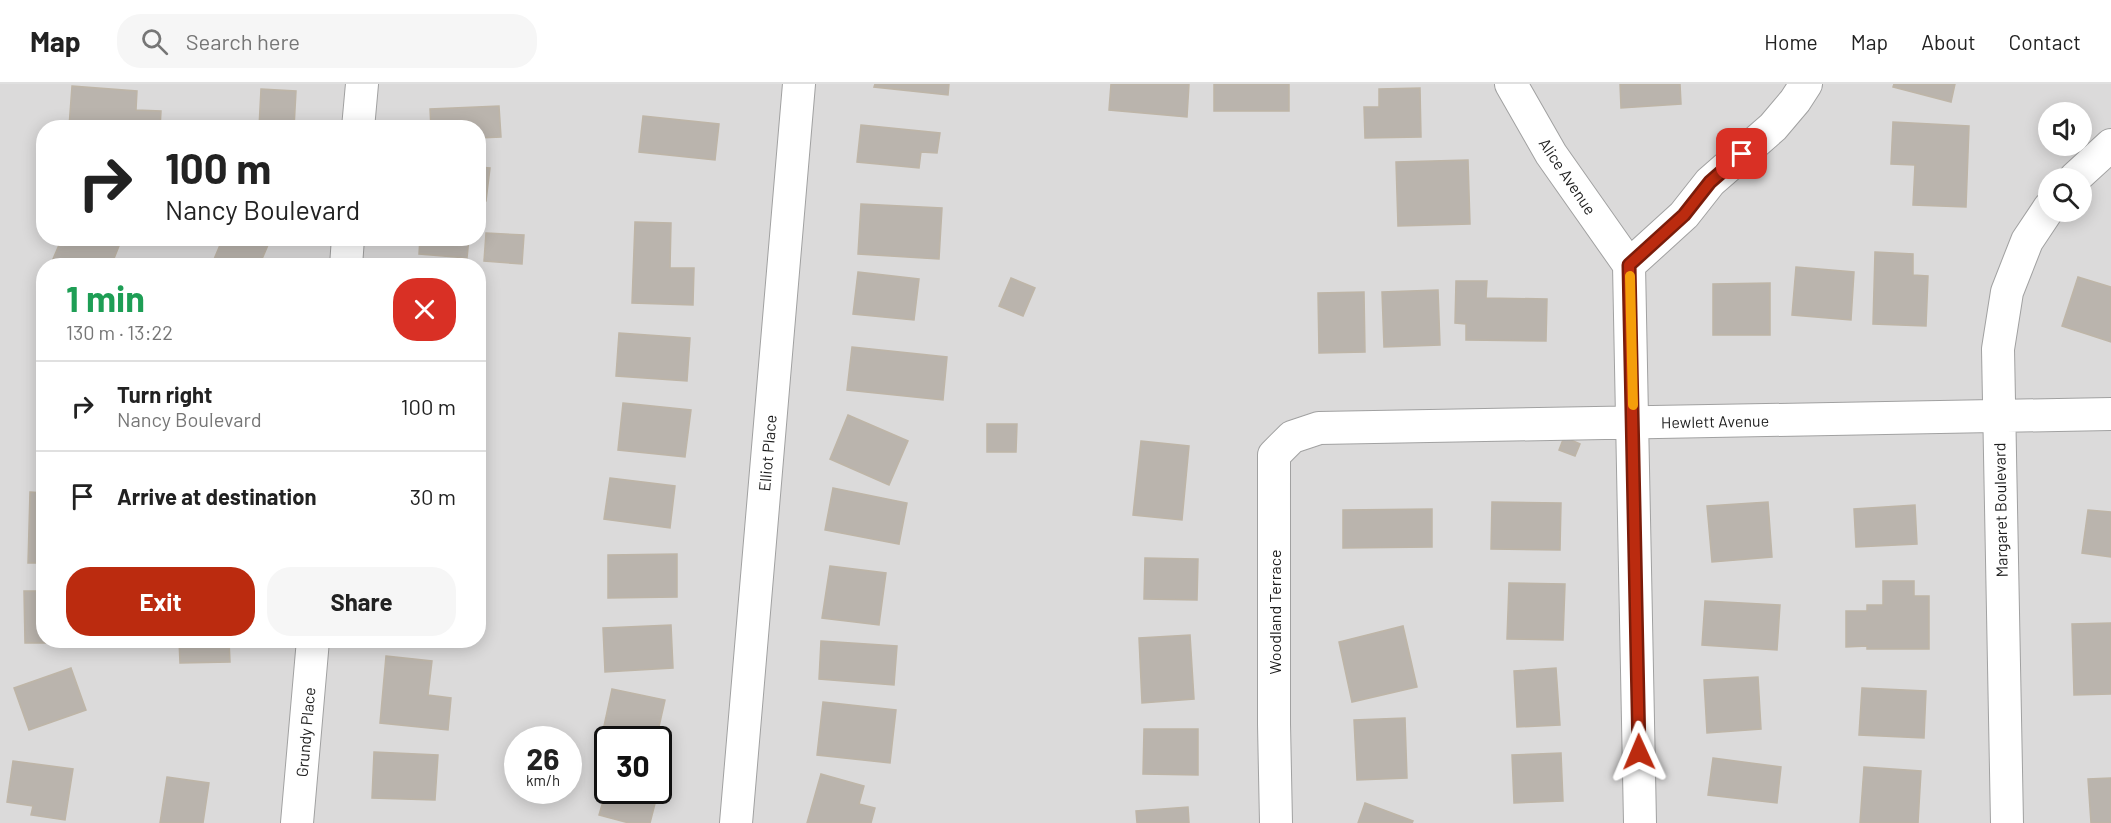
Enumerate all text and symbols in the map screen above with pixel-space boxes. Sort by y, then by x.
search box [117,14,537,68]
text: Map [30,24,81,58]
icon: search [138,25,171,58]
text: Search here [186,28,300,54]
text: Home [1764,29,1818,54]
text: Map [1851,29,1888,54]
text: About [1921,29,1976,54]
text: Contact [2009,29,2081,54]
map controls [2038,102,2092,222]
button: sound [2038,102,2092,156]
pin [1716,128,1767,179]
street label: Alice Avenue [1535,134,1601,218]
icon: arrive [1725,137,1758,170]
text: 100 m [165,142,271,192]
icon: right [66,144,144,222]
button: search [2038,168,2092,222]
text: Nancy Boulevard [165,193,360,225]
text: 1 min [66,276,145,319]
button: close [393,278,456,341]
text: 130 m · 13:22 [66,320,173,344]
text: Turn right [117,381,212,407]
icon: right [66,390,99,423]
text: 100 m [401,393,456,419]
text: Nancy Boulevard [117,407,262,431]
street label: Hewlett Avenue [1661,411,1769,431]
street label: Elliot Place [754,414,780,492]
street label: Margaret Boulevard [1989,443,2011,577]
icon: arrive [66,480,99,513]
text: Arrive at destination [117,483,316,509]
text: 30 m [410,483,456,509]
street label: Woodland Terrace [1265,550,1284,674]
button: Exit [66,567,255,636]
button: Share [267,567,456,636]
street label: Grundy Place [292,686,318,778]
position arrow [1607,720,1671,784]
speed limit sign: 30 [594,726,672,804]
text: 26 [527,740,559,776]
text: km/h [526,771,560,789]

